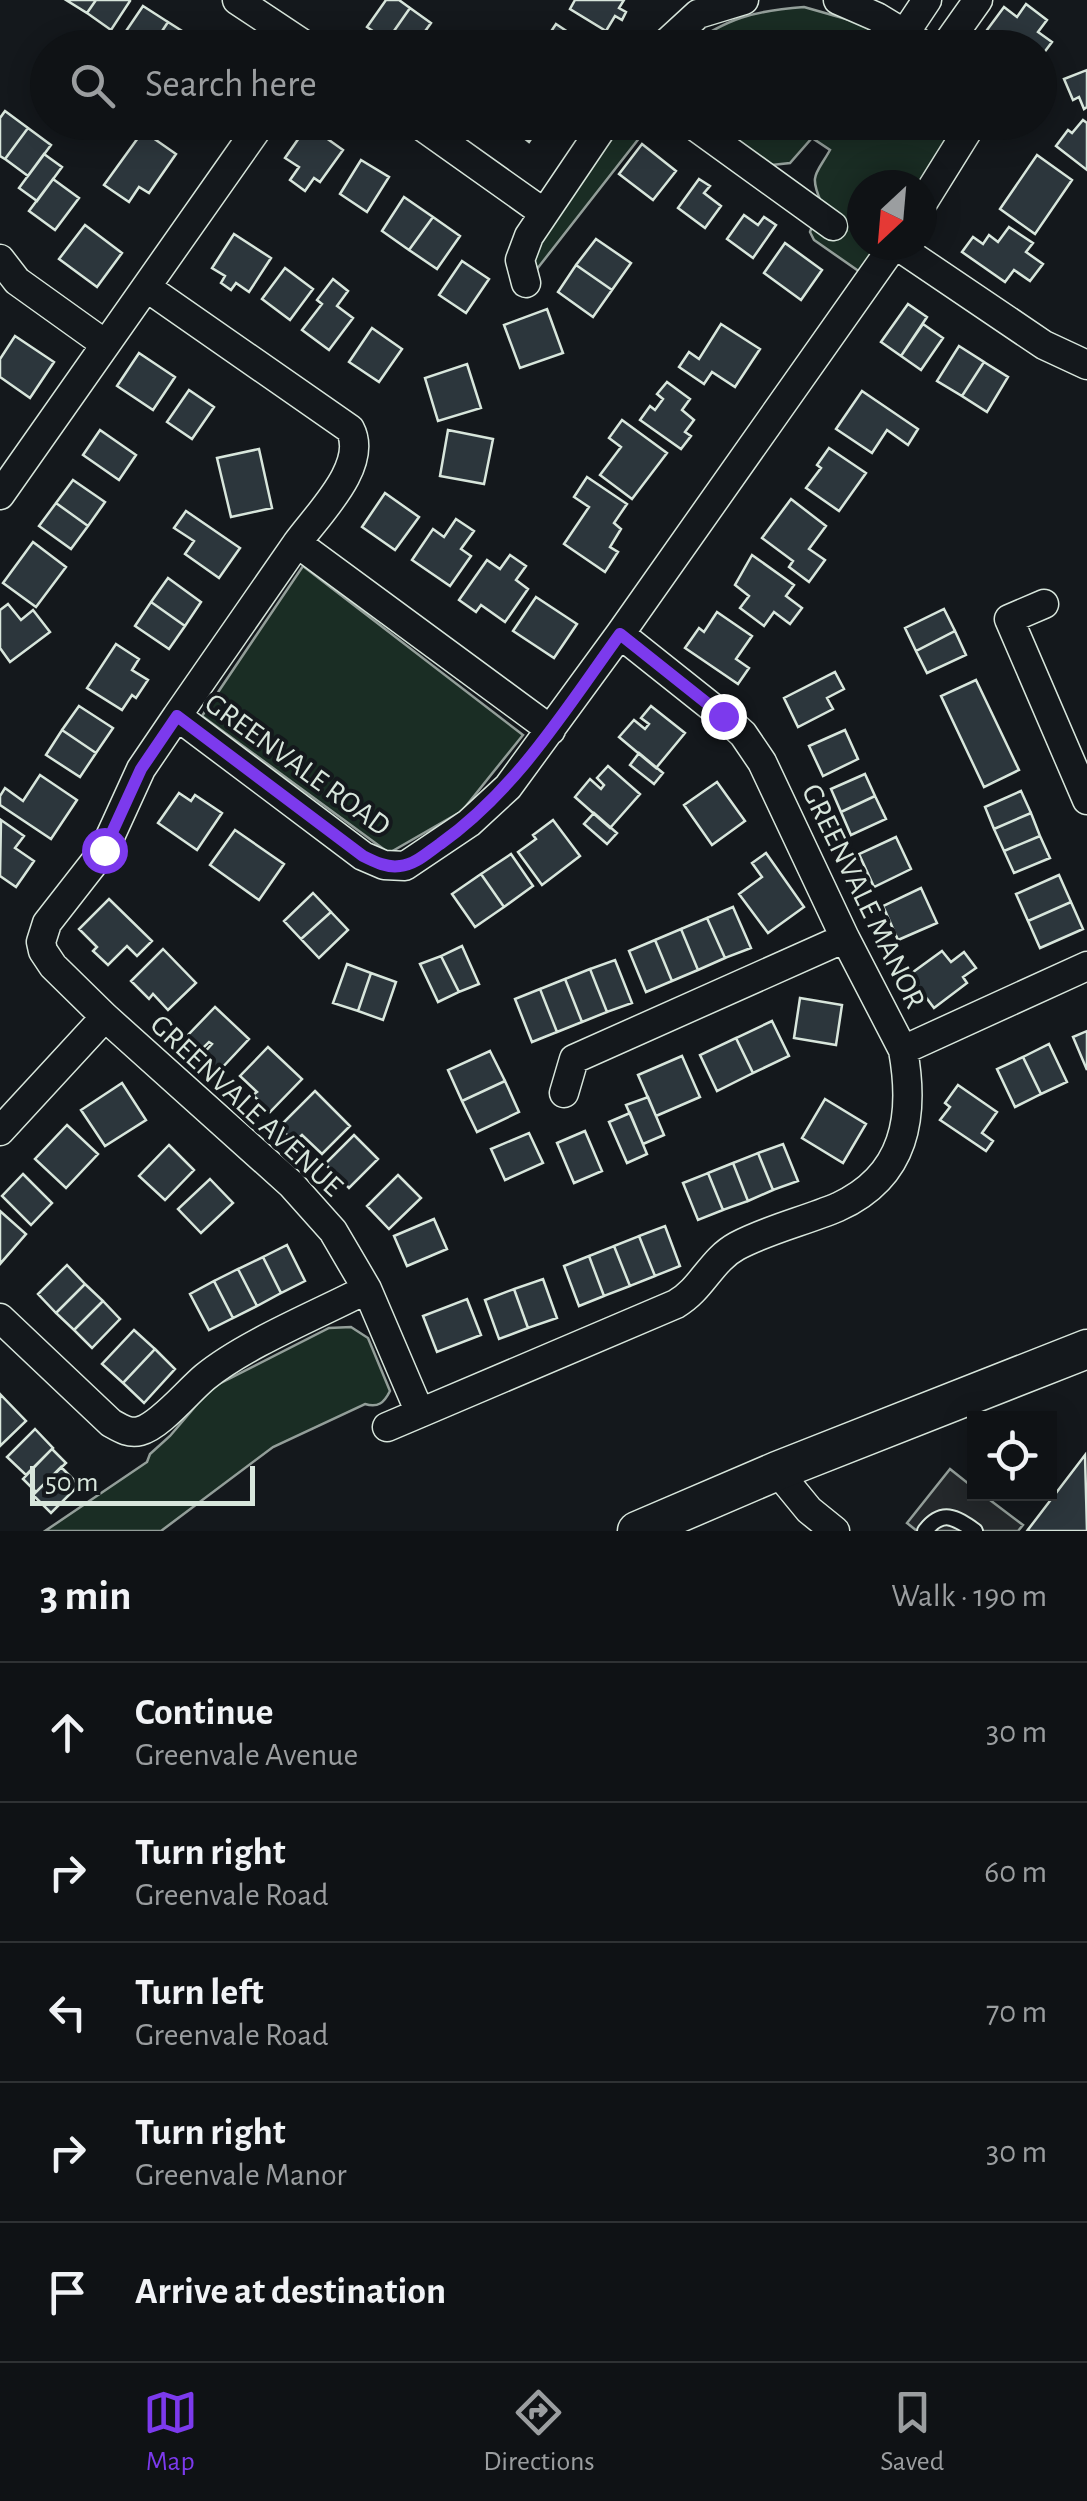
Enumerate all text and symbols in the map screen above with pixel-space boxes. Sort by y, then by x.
search box [30,30,1057,140]
icon: search [65,58,120,113]
text: Search here [145,66,317,104]
north arrow [847,170,937,260]
street label: GREENVALE ROAD [199,688,396,842]
route end [701,694,747,740]
street label: GREENVALE MANOR [796,779,930,1013]
route start [82,828,128,874]
street label: GREENVALE AVENUE [144,1009,348,1202]
map controls [967,1411,1057,1501]
button: locate [967,1411,1057,1501]
scale bar [30,1461,255,1506]
text: 50 m [45,1469,99,1497]
text: 3 min [40,1575,132,1617]
text: Walk · 190 m [891,1580,1047,1612]
text: Continue [135,1694,273,1732]
icon: ahead [40,1705,95,1760]
text: 30 m [986,1716,1047,1748]
text: Greenvale Avenue [135,1739,358,1771]
text: Turn right [135,1834,285,1872]
icon: right [40,1845,95,1900]
text: 60 m [984,1856,1047,1888]
text: Greenvale Road [135,1879,329,1911]
text: Turn left [135,1974,263,2012]
icon: left [40,1985,95,2040]
text: 70 m [986,1996,1047,2028]
text: Greenvale Road [135,2019,329,2051]
text: Turn right [135,2114,285,2152]
icon: right [40,2125,95,2180]
text: 30 m [986,2136,1047,2168]
text: Greenvale Manor [135,2159,347,2191]
icon: arrive [40,2265,95,2320]
text: Arrive at destination [135,2273,446,2311]
tab: Map [143,2385,198,2479]
tab: Directions [483,2385,595,2479]
tab: Saved [880,2385,944,2479]

